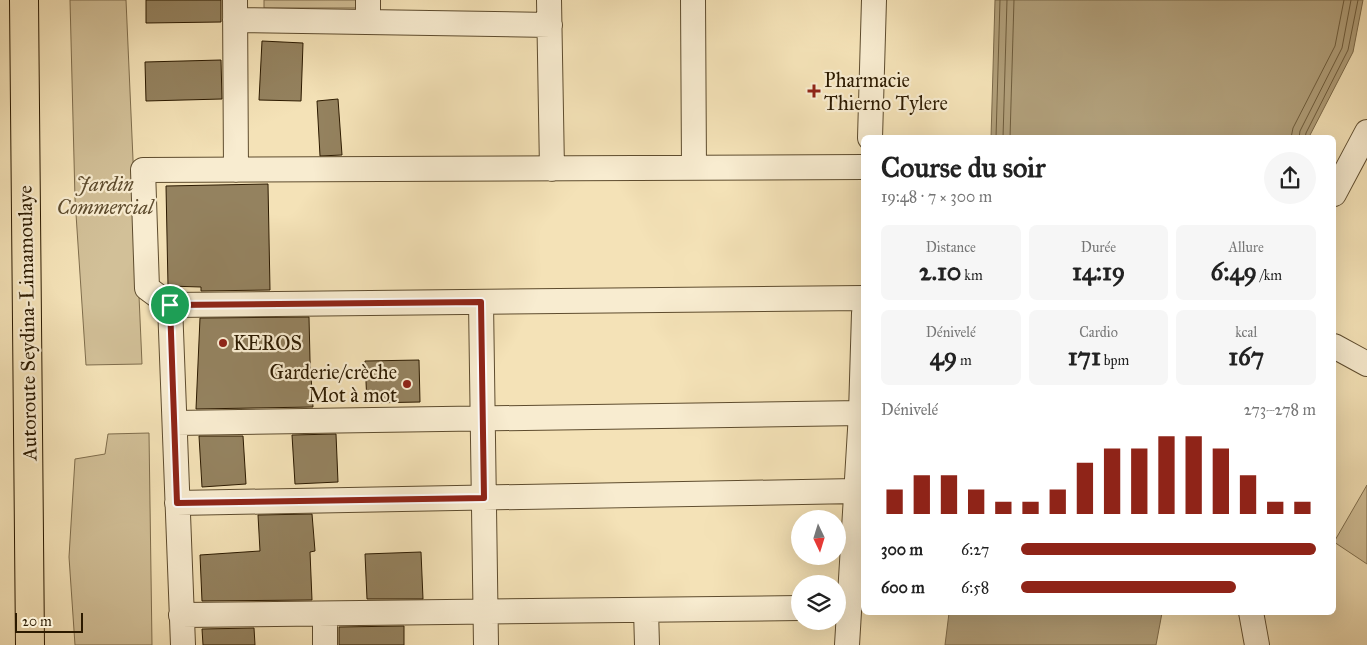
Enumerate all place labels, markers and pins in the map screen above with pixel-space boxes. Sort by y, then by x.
place label: Pharmacie Thierno Tylere [824,68,948,115]
marker: Pharmacie Thierno Tylere [808,85,820,97]
pin [149,284,191,326]
place label: KEROS [233,331,302,355]
marker: KEROS [217,337,229,349]
place label: Garderie/crèche Mot à mot [270,360,397,407]
marker: Garderie/crèche Mot à mot [401,378,413,390]

